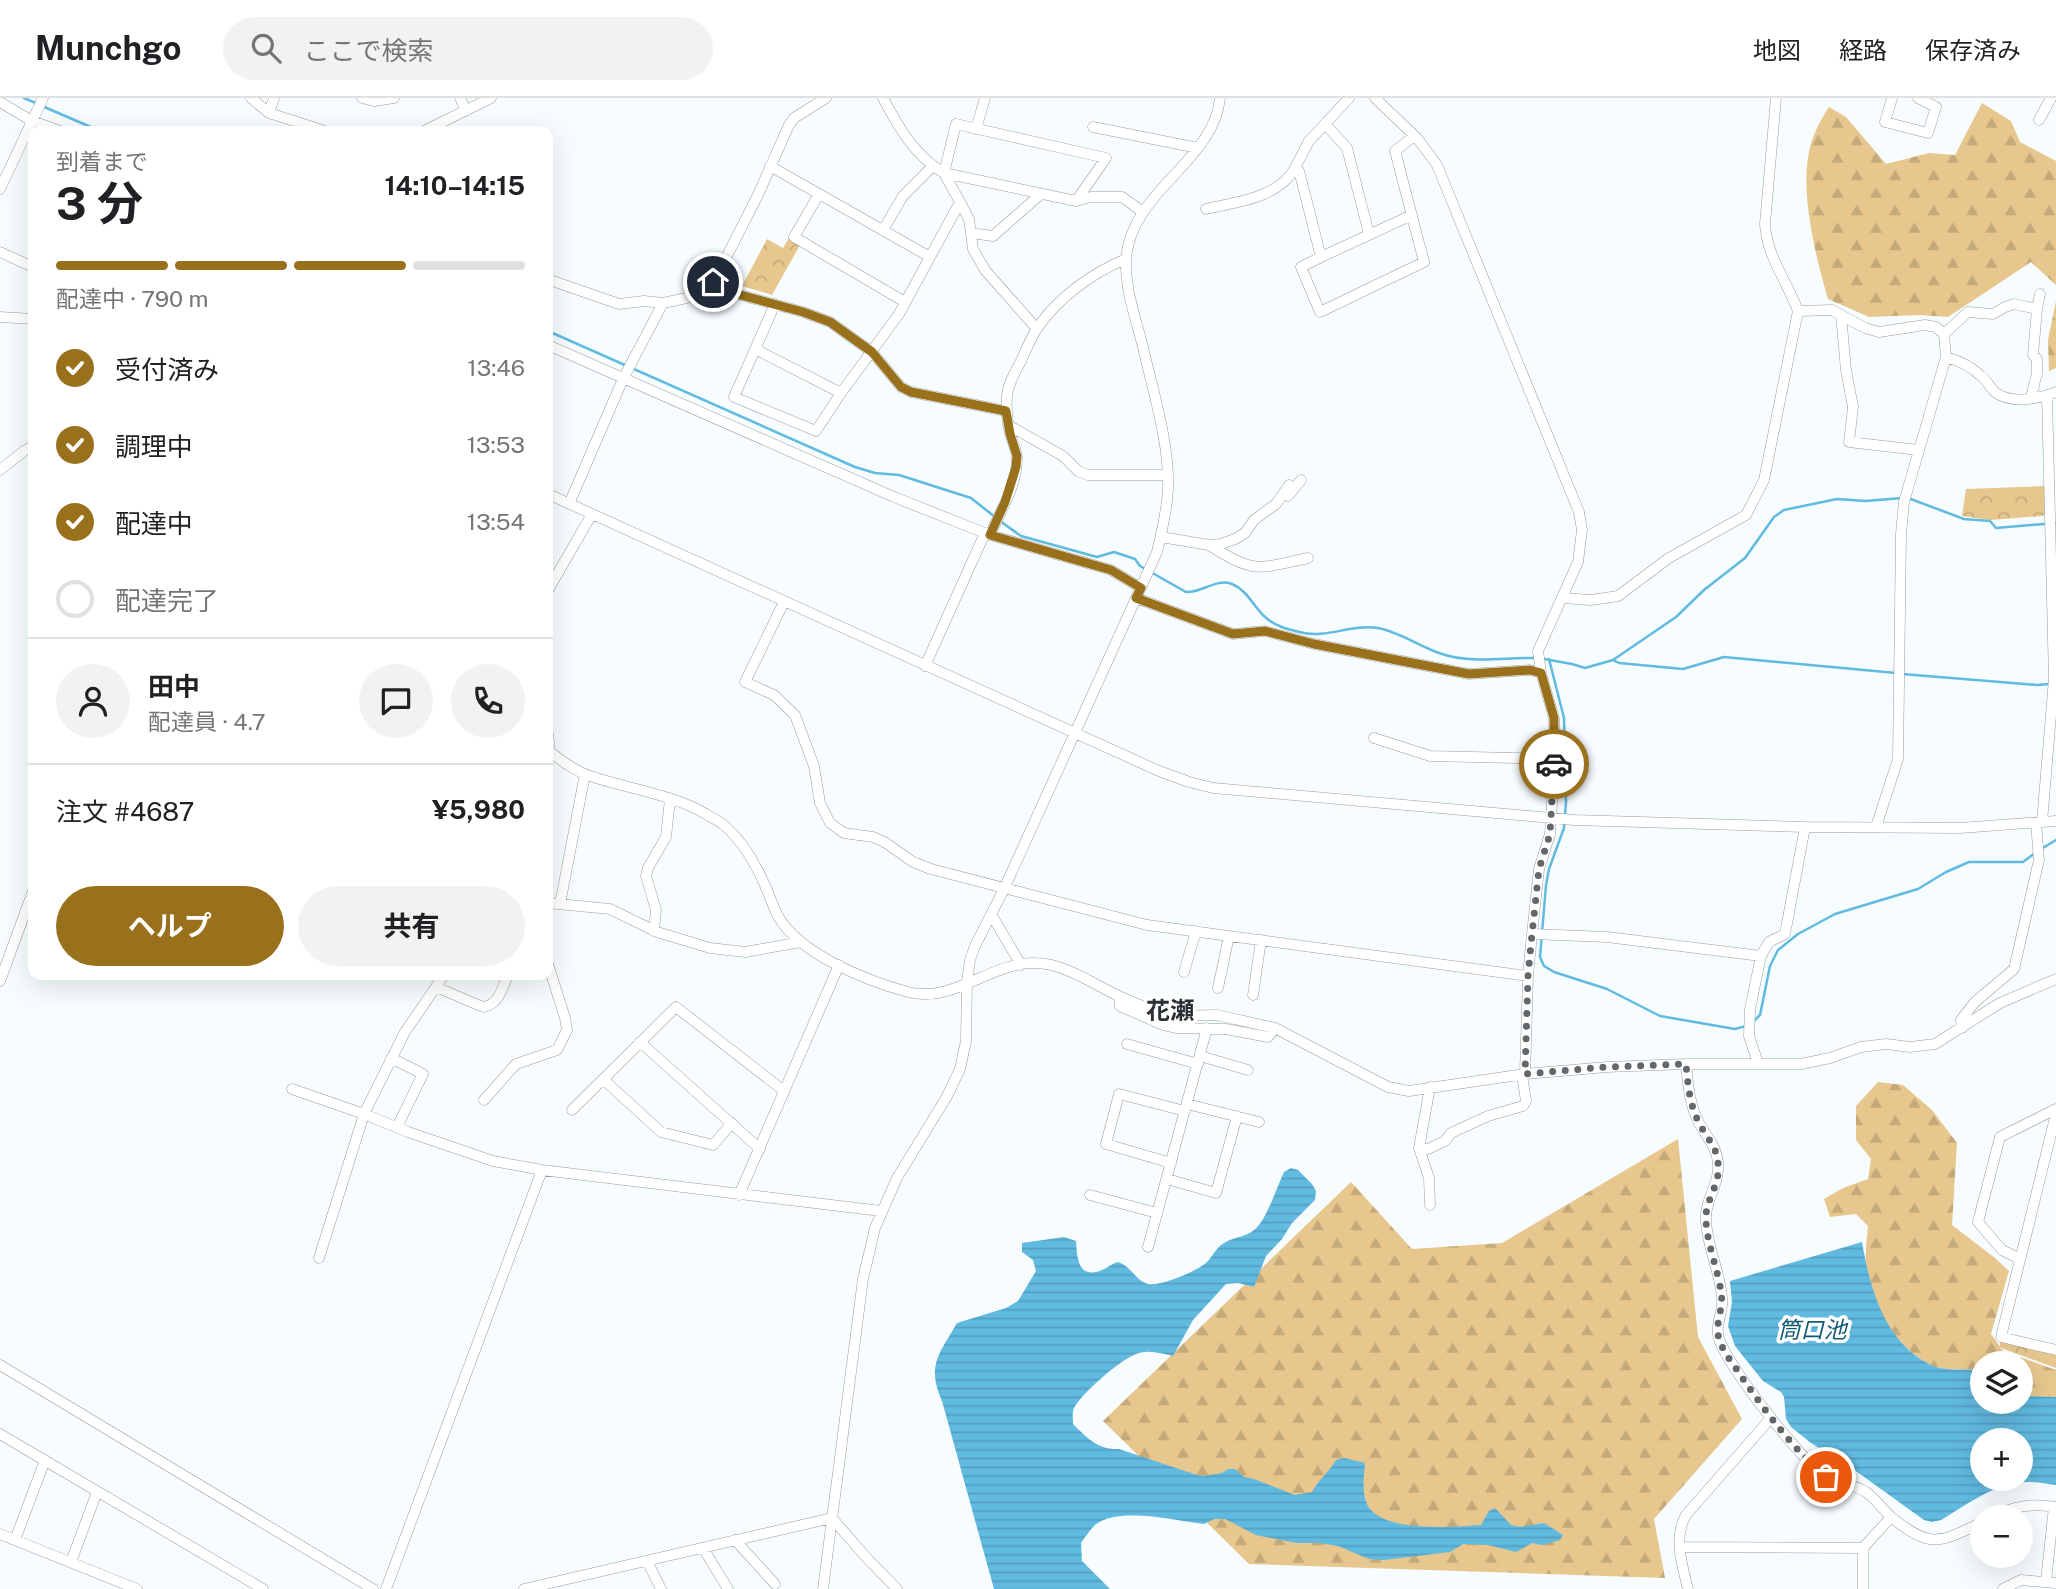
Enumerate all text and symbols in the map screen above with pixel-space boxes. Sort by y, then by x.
search box [223,17,713,80]
text: Munchgo [35,29,181,67]
icon: search [247,29,285,67]
text: ここで検索 [303,35,433,66]
text: 地図 [1753,36,1801,64]
text: 経路 [1839,36,1887,64]
text: 保存済み [1925,36,2021,64]
text: 到着まで [56,148,148,175]
text: 14:10–14:15 [384,170,525,201]
text: 3 分 [56,176,143,230]
pin [683,252,743,312]
icon: home [694,263,732,301]
text: 配達中 · 790 m [56,285,208,312]
icon: check [56,349,94,387]
text: 受付済み [115,354,219,385]
text: 13:46 [467,354,525,381]
icon: check [56,426,94,464]
text: 調理中 [115,431,193,462]
text: 13:53 [467,431,525,458]
icon: check [56,503,94,541]
text: 配達中 [115,508,193,539]
text: 13:54 [467,508,525,535]
text: 配達完了 [115,585,219,616]
button: person [56,664,130,738]
button: chat [359,664,433,738]
button: phone [451,664,525,738]
text: 田中 [148,671,200,702]
text: 配達員 · 4.7 [148,708,266,735]
courier [1519,729,1589,799]
icon: car [1535,745,1573,783]
text: ¥5,980 [432,794,525,825]
text: 注文 #4687 [56,796,194,827]
button: ヘルプ [56,886,284,966]
button: 共有 [298,886,525,966]
district label: 花瀬 [1146,996,1194,1024]
water label: 筒口池 [1778,1316,1849,1343]
map controls [1970,1351,2033,1568]
button: layers [1970,1351,2033,1414]
button: + [1970,1428,2033,1491]
pin [1796,1447,1856,1507]
icon: bag [1807,1458,1845,1496]
button: − [1970,1505,2033,1568]

